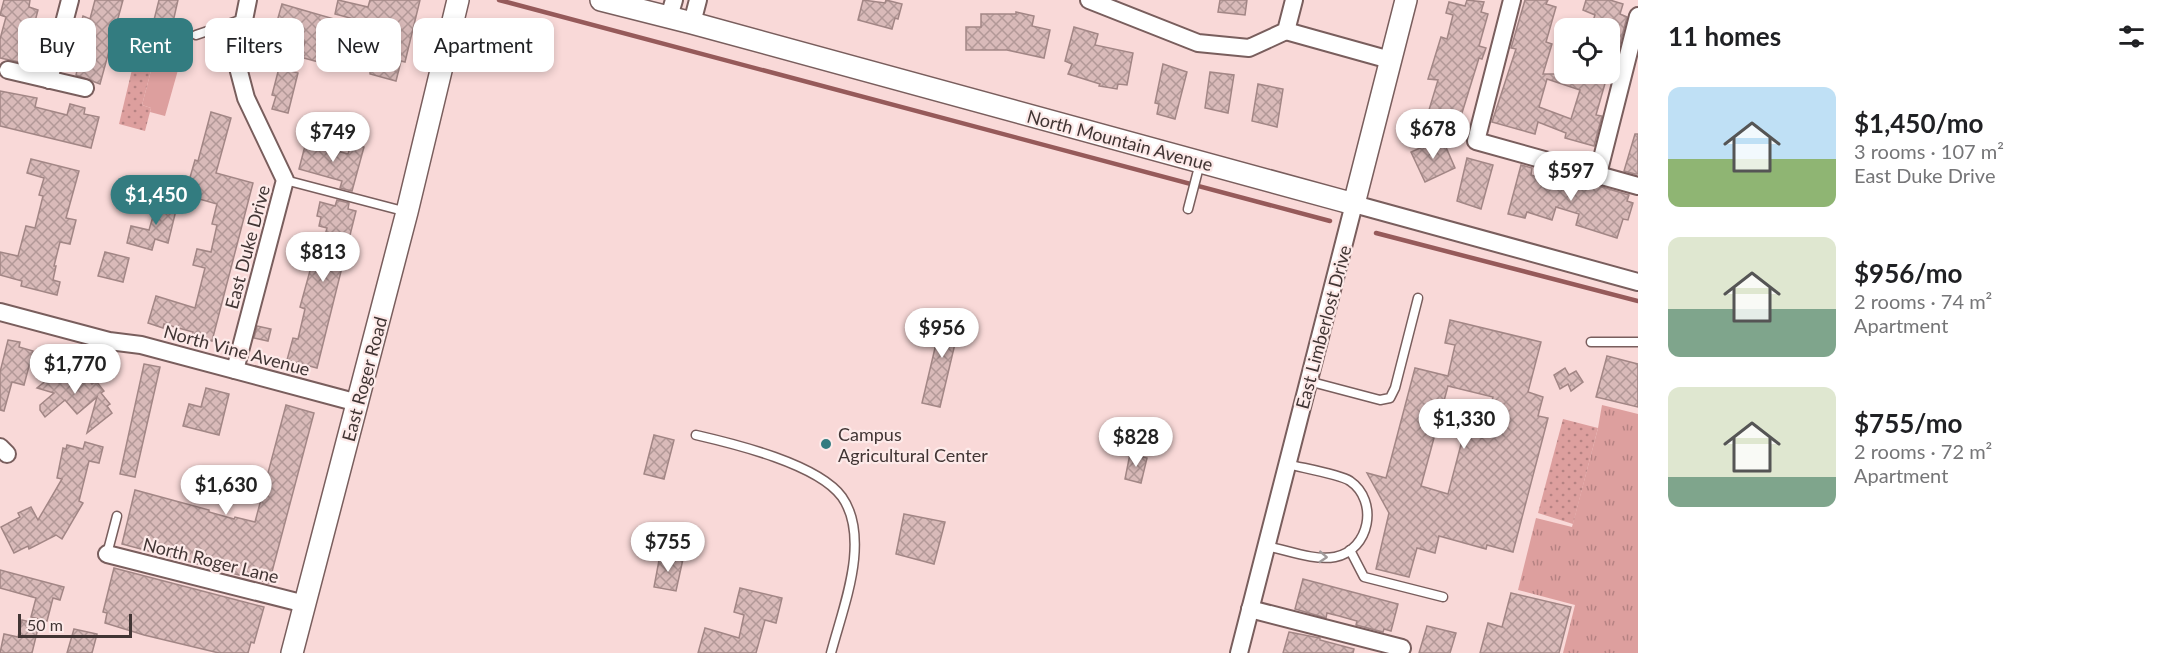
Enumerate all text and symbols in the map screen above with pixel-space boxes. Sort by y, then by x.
chip: Buy [18,18,96,72]
chip: Rent [108,18,193,72]
chip: Filters [205,18,304,72]
chip: New [316,18,401,72]
chip: Apartment [413,18,554,72]
map controls [1554,18,1620,84]
button: locate [1554,18,1620,84]
text: 11 homes [1668,20,1781,52]
icon: filters [2115,20,2148,53]
street label: North Mountain Avenue [1025,105,1215,175]
text: $1,450/mo [1854,107,1984,139]
pin: $678 [1397,109,1469,160]
icon: home [1716,111,1788,183]
pin: $749 [297,112,369,163]
text: $678 [1410,116,1456,140]
text: $749 [310,119,356,143]
text: 3 rooms · 107 m² [1854,139,2004,163]
pin: $597 [1535,151,1607,202]
text: $597 [1548,158,1594,182]
text: East Duke Drive [1854,163,1995,187]
pin: $1,450 [107,175,205,226]
text: $1,450 [125,182,187,206]
street label: East Duke Drive [220,183,274,311]
pin: $813 [287,232,359,283]
text: $813 [300,239,346,263]
street label: East Limberlost Drive [1291,243,1355,411]
text: $956/mo [1854,257,1962,289]
icon: home [1716,261,1788,333]
text: 2 rooms · 74 m² [1854,289,1992,313]
pin: $956 [906,308,978,359]
text: Apartment [1854,313,1948,337]
street label: East Roger Road [337,314,391,444]
text: $956 [919,315,965,339]
street label: North Vine Avenue [162,320,312,380]
pin: $1,770 [26,344,124,395]
text: $1,770 [44,351,106,375]
pin: $1,330 [1415,399,1513,450]
text: $1,330 [1433,406,1495,430]
text: $755/mo [1854,407,1962,439]
icon: home [1716,411,1788,483]
pin: $828 [1100,417,1172,468]
place label: Campus Agricultural Center [838,423,988,466]
text: $828 [1113,424,1159,448]
marker: Campus Agricultural Center [819,437,833,451]
text: 2 rooms · 72 m² [1854,439,1992,463]
text: Apartment [1854,463,1948,487]
pin: $1,630 [177,465,275,516]
text: $1,630 [195,472,257,496]
pin: $755 [632,522,704,573]
text: $755 [645,529,691,553]
street label: North Roger Lane [141,532,281,588]
one-way arrow [1319,550,1328,563]
scale bar [18,611,132,638]
text: 50 m [27,615,63,634]

